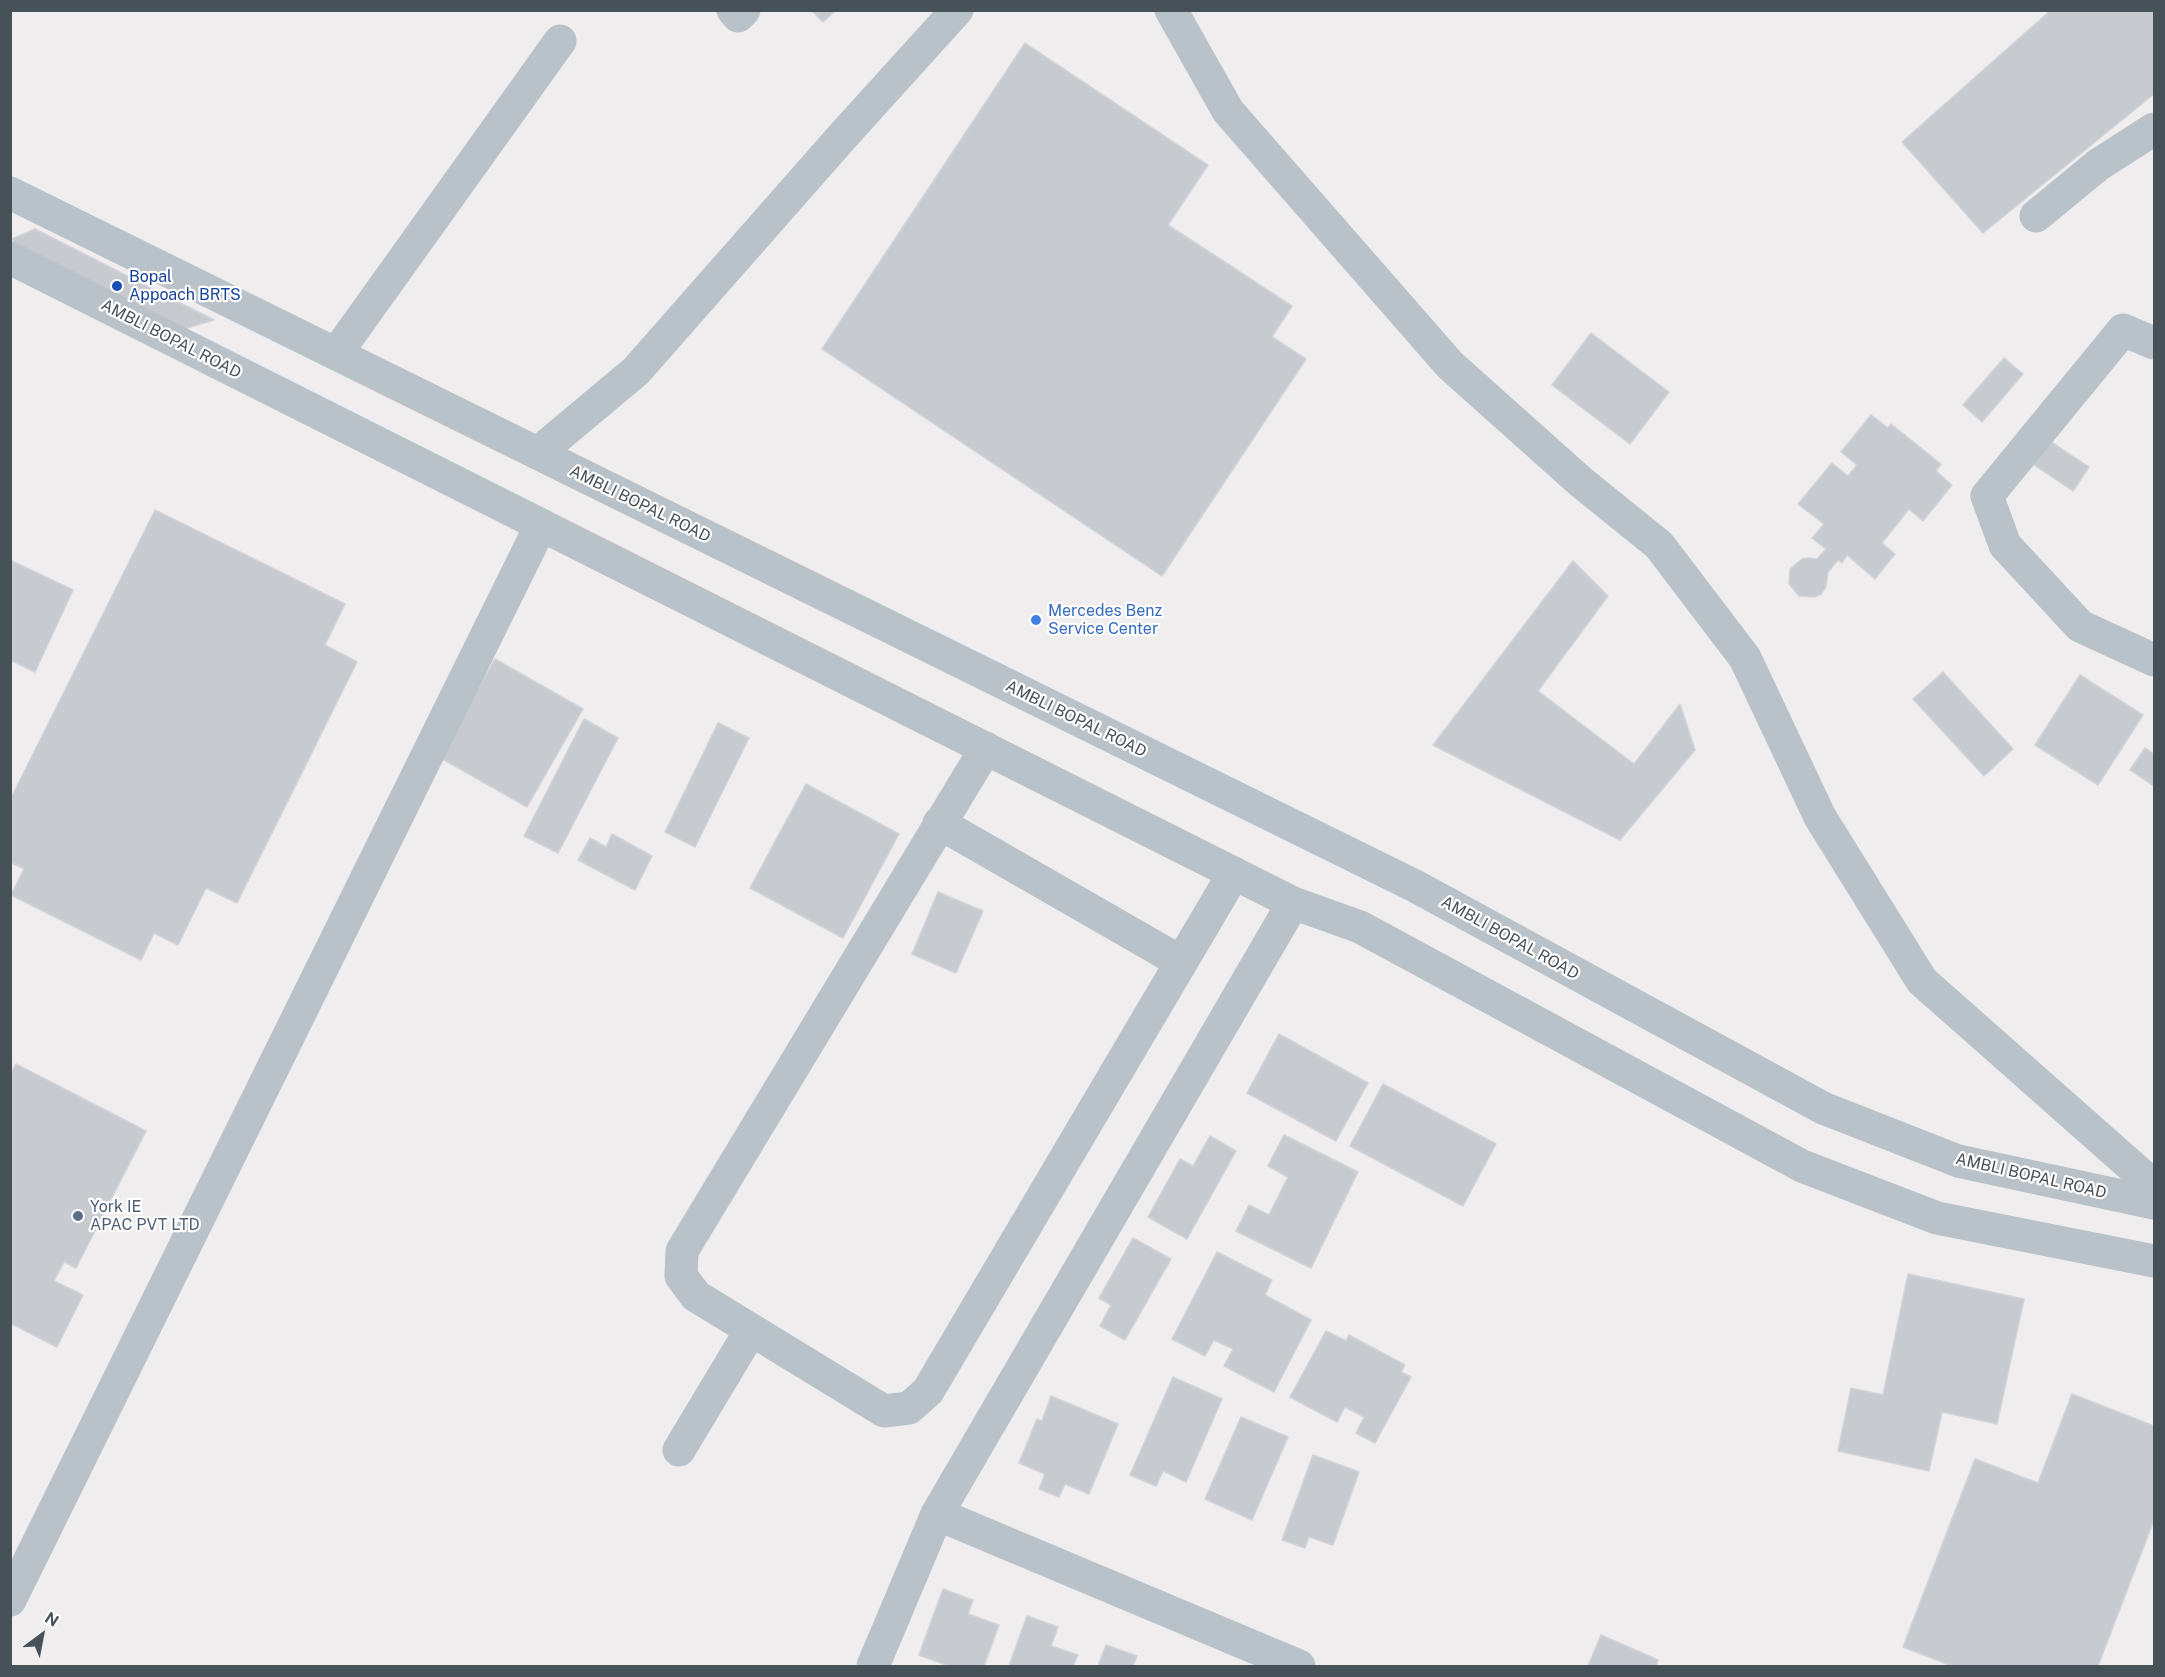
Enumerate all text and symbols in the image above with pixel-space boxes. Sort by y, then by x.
place label: Bopal Appoach BRTS [129,267,241,305]
marker: Bopal Appoach BRTS [110,279,124,293]
street label: AMBLI BOPAL ROAD [98,295,244,383]
street label: AMBLI BOPAL ROAD [566,462,714,546]
place label: Mercedes Benz Service Center [1048,601,1162,639]
marker: Mercedes Benz Service Center [1029,613,1043,627]
street label: AMBLI BOPAL ROAD [1002,677,1150,761]
street label: AMBLI BOPAL ROAD [1438,892,1582,984]
street label: AMBLI BOPAL ROAD [1954,1149,2108,1203]
place label: York IE APAC PVT LTD [90,1197,200,1235]
marker: York IE APAC PVT LTD [71,1209,85,1223]
north arrow [12,1605,72,1665]
text: N [41,1608,62,1631]

